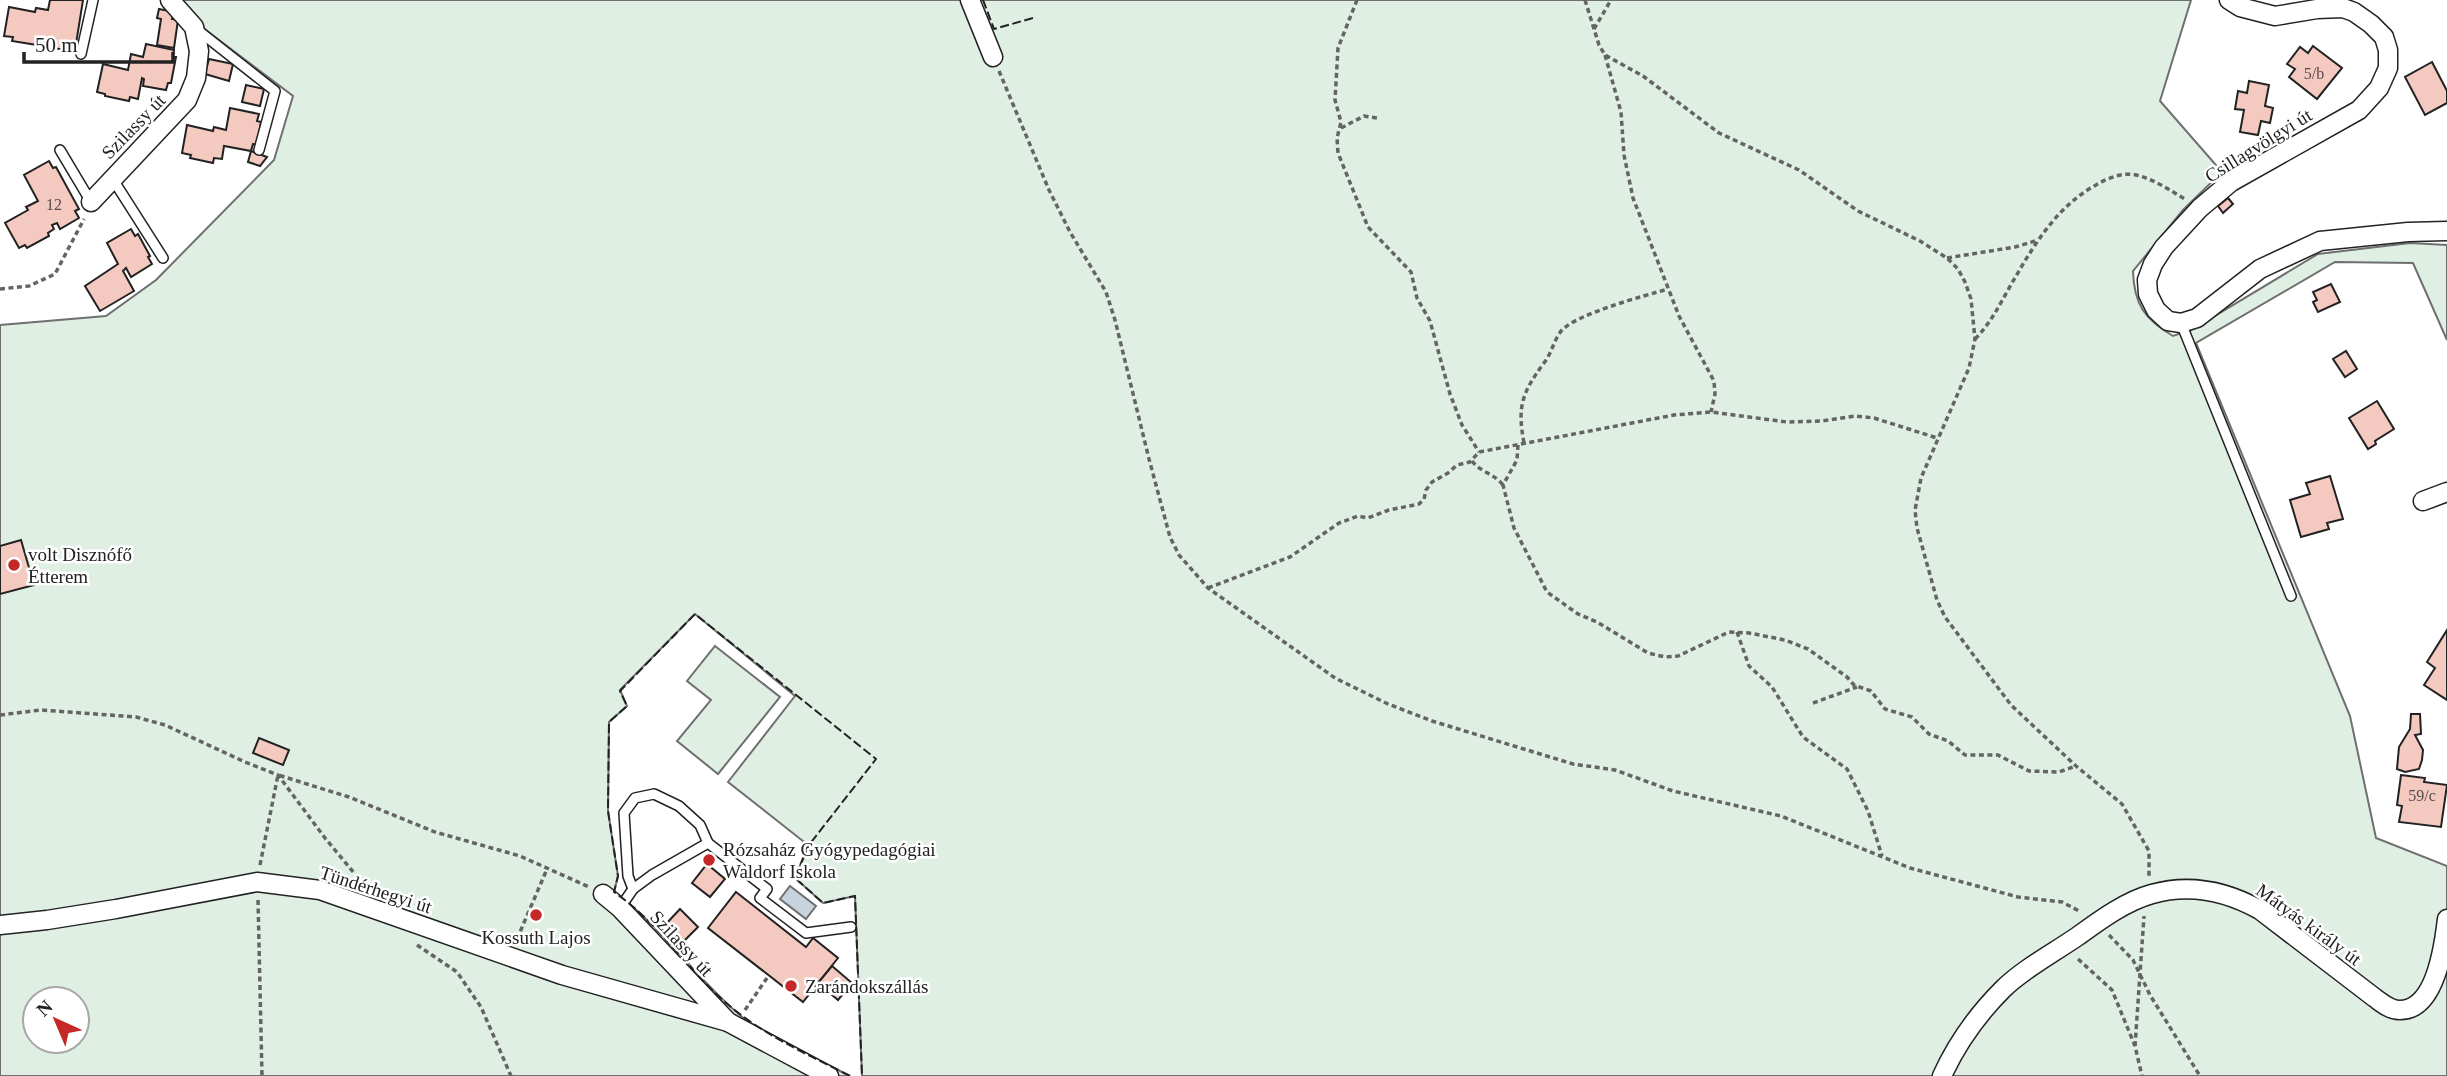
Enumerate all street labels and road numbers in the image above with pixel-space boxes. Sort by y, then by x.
street label: Szilassy út [97,89,170,163]
street label: Csillagvölgyi út [2201,104,2316,187]
street label: Tündérhegyi út [317,861,435,918]
street label: Mátyás király út [2252,879,2366,970]
street label: Szilassy út [646,906,718,981]

